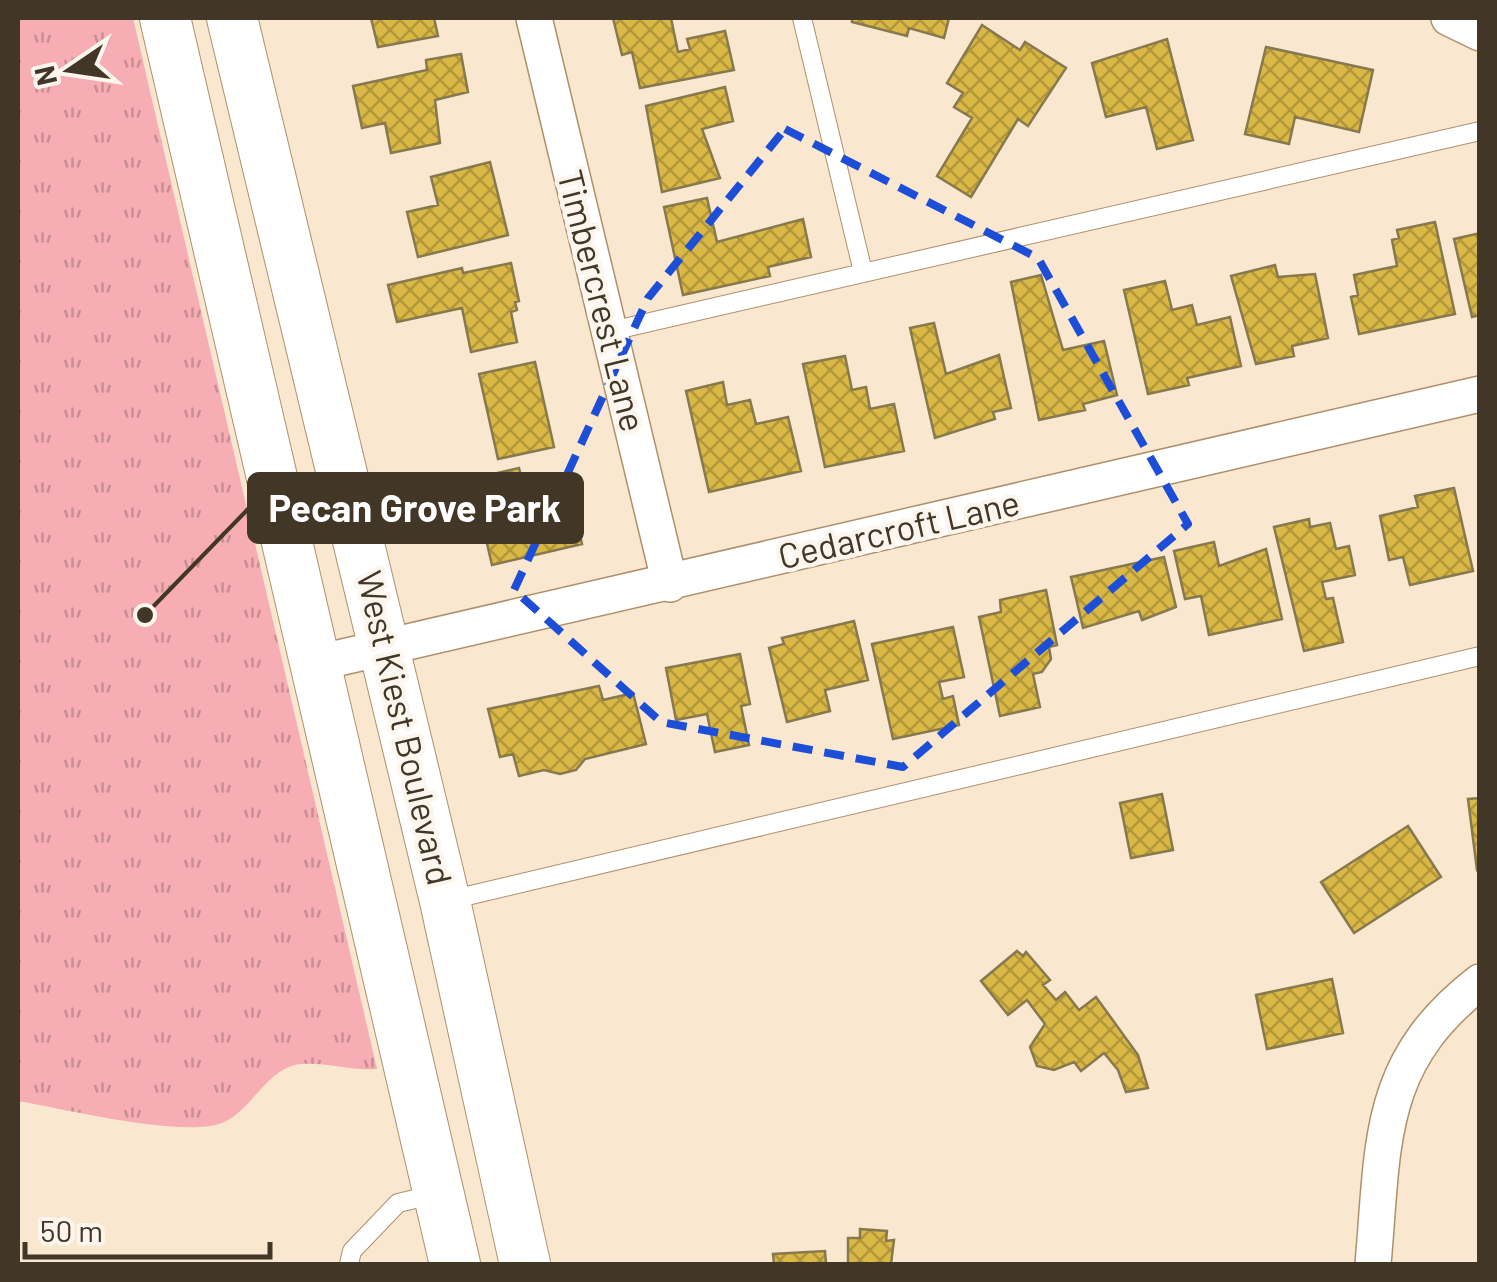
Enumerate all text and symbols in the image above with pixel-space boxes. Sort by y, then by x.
north arrow [20,20,120,120]
text: N [26,63,63,89]
street label: Timbercrest Lane [550,165,656,436]
callout: Pecan Grove Park [249,474,582,542]
street label: Cedarcroft Lane [774,480,1023,576]
text: Pecan Grove Park [269,484,561,530]
street label: West Kiest Boulevard [349,566,463,889]
scale bar [25,1197,270,1259]
text: 50 m [40,1212,103,1248]

